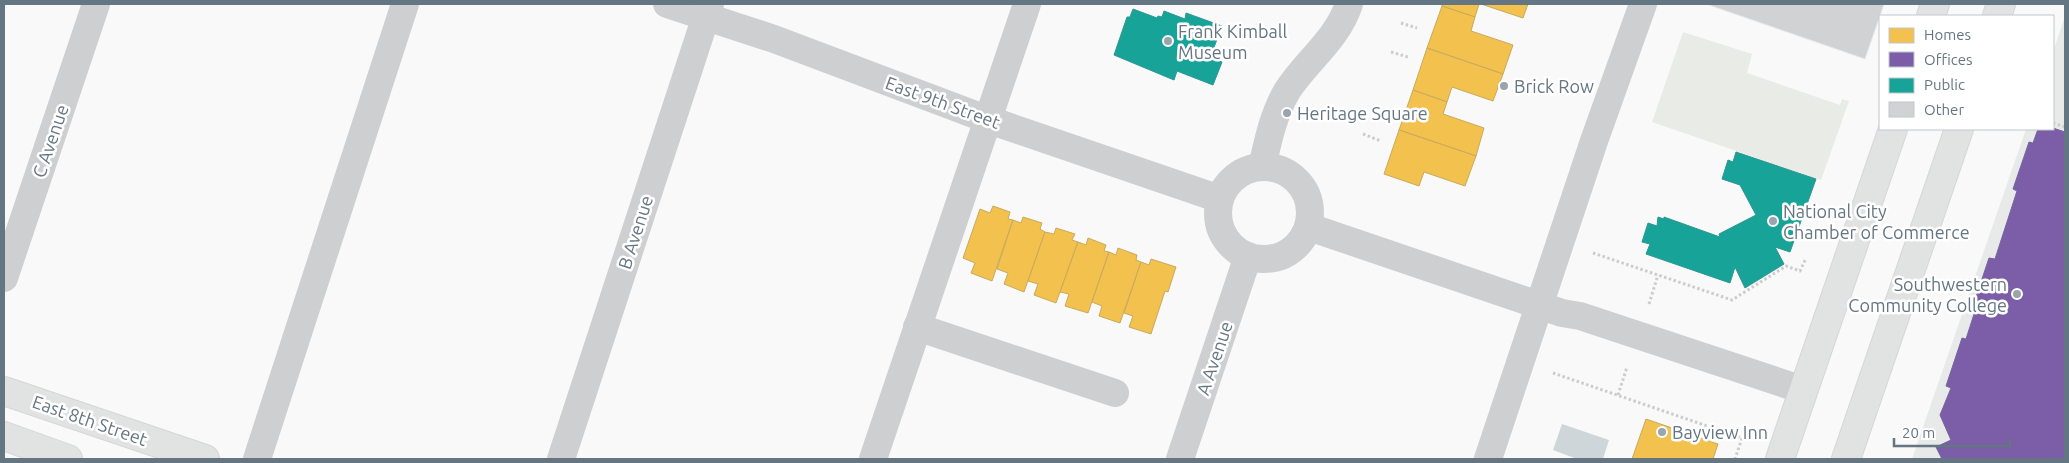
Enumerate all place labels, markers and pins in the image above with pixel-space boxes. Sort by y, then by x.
place label: Frank Kimball Museum [1178,21,1287,62]
marker: Frank Kimball Museum [1162,35,1174,47]
place label: Brick Row [1514,76,1594,96]
marker: Brick Row [1498,80,1510,92]
place label: Heritage Square [1297,103,1428,123]
marker: Heritage Square [1281,107,1293,119]
place label: National City Chamber of Commerce [1783,201,1970,242]
marker: National City Chamber of Commerce [1767,215,1779,227]
place label: Southwestern Community College [1848,274,2007,315]
marker: Southwestern Community College [2011,288,2023,300]
place label: Bayview Inn [1672,422,1768,442]
marker: Bayview Inn [1656,426,1668,438]

